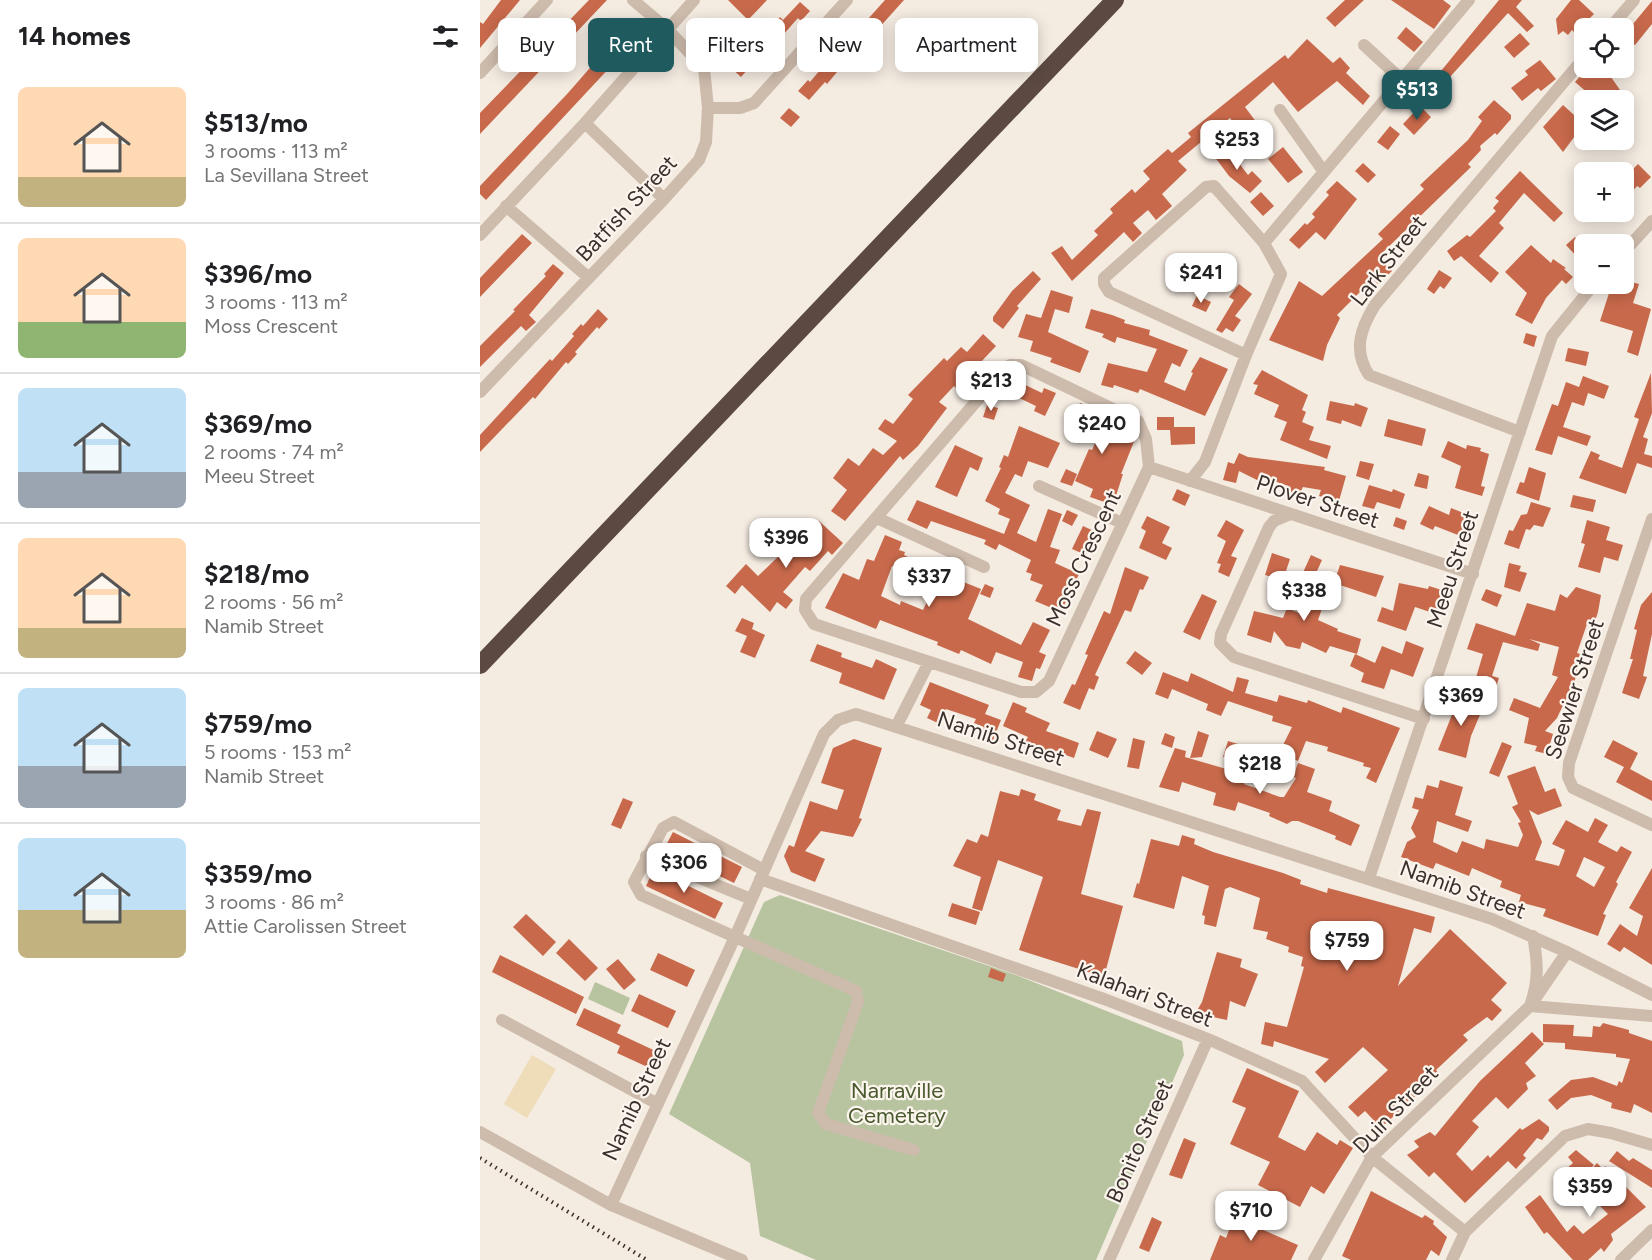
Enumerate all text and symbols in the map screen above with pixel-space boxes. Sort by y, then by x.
chip: Buy [498,18,576,72]
chip: Rent [588,18,674,72]
chip: Filters [686,18,785,72]
chip: New [797,18,883,72]
chip: Apartment [895,18,1038,72]
map controls [1574,18,1634,294]
button: locate [1574,18,1634,78]
text: 14 homes [18,20,131,52]
icon: filters [429,20,462,53]
pin: $513 [1381,70,1453,121]
text: $513 [1396,77,1438,101]
button: layers [1574,90,1634,150]
text: $513/mo [204,107,308,139]
icon: home [66,111,138,183]
pin: $253 [1201,120,1273,171]
text: $253 [1214,127,1260,151]
text: 3 rooms · 113 m² [204,139,348,163]
street label: Batfish Street [570,149,683,267]
button: + [1574,162,1634,222]
text: La Sevillana Street [204,163,369,187]
street label: Lark Street [1345,210,1432,311]
button: − [1574,234,1634,294]
pin: $241 [1165,253,1237,304]
text: $396/mo [204,258,312,290]
text: $241 [1179,260,1223,284]
icon: home [66,262,138,334]
text: 3 rooms · 113 m² [204,290,348,314]
text: Moss Crescent [204,314,338,338]
pin: $213 [955,361,1027,412]
text: $213 [970,368,1012,392]
pin: $240 [1066,404,1138,455]
text: $369/mo [204,408,312,440]
text: $240 [1078,411,1126,435]
icon: home [66,412,138,484]
text: 2 rooms · 74 m² [204,440,344,464]
text: Meeu Street [204,464,315,488]
street label: Plover Street [1253,469,1383,534]
street label: Moss Crescent [1040,486,1127,631]
street label: Meeu Street [1421,507,1484,631]
pin: $396 [750,518,822,569]
text: $396 [763,525,809,549]
pin: $337 [893,557,965,608]
text: $218/mo [204,558,309,590]
icon: home [66,562,138,634]
text: $337 [907,564,951,588]
pin: $338 [1268,571,1340,622]
text: $338 [1281,578,1327,602]
text: 2 rooms · 56 m² [204,590,343,614]
text: Namib Street [204,614,324,638]
street label: Seewier Street [1539,616,1610,763]
pin: $369 [1425,676,1497,727]
text: $369 [1438,683,1484,707]
street label: Namib Street [934,705,1068,772]
text: $759/mo [204,708,312,740]
icon: home [66,712,138,784]
text: 5 rooms · 153 m² [204,740,352,764]
pin: $218 [1224,744,1296,795]
text: $218 [1238,751,1282,775]
text: Namib Street [204,764,324,788]
pin: $306 [648,843,720,894]
text: $306 [661,850,707,874]
street label: Namib Street [1396,854,1529,925]
text: $359/mo [204,858,312,890]
icon: home [66,862,138,934]
text: 3 rooms · 86 m² [204,890,344,914]
text: Attie Carolissen Street [204,914,407,938]
pin: $759 [1311,921,1383,972]
text: $759 [1324,928,1370,952]
street label: Kalahari Street [1073,956,1217,1033]
street label: Namib Street [596,1034,677,1165]
street label: Duin Street [1347,1060,1444,1159]
street label: Bonito Street [1100,1076,1179,1207]
park label: Narraville Cemetery [848,1077,946,1129]
pin: $359 [1554,1167,1626,1218]
text: $359 [1567,1174,1613,1198]
pin: $710 [1215,1191,1287,1242]
text: $710 [1229,1198,1273,1222]

